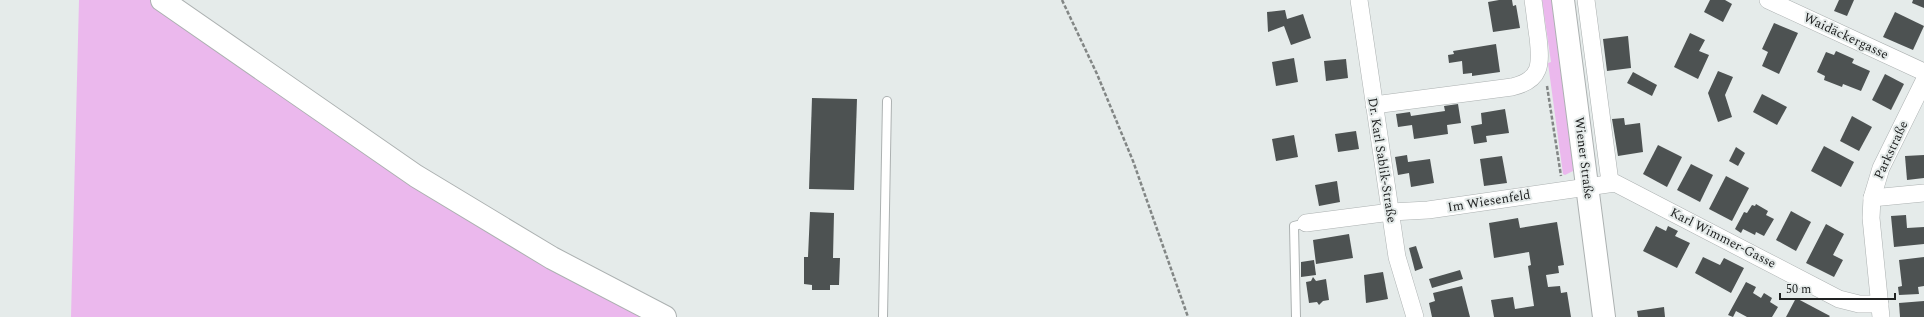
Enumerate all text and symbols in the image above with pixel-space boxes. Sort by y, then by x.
street label: Waidäckergasse [1800,8,1892,64]
street label: Dr. Karl Sablik-Straße [1362,96,1402,224]
street label: Wiener Straße [1569,116,1599,200]
street label: Parkstraße [1869,117,1913,183]
street label: Im Wiesenfeld [1446,185,1532,217]
street label: Karl Wimmer-Gasse [1666,203,1780,273]
scale bar [1780,275,1895,301]
text: 50 m [1786,280,1811,299]

